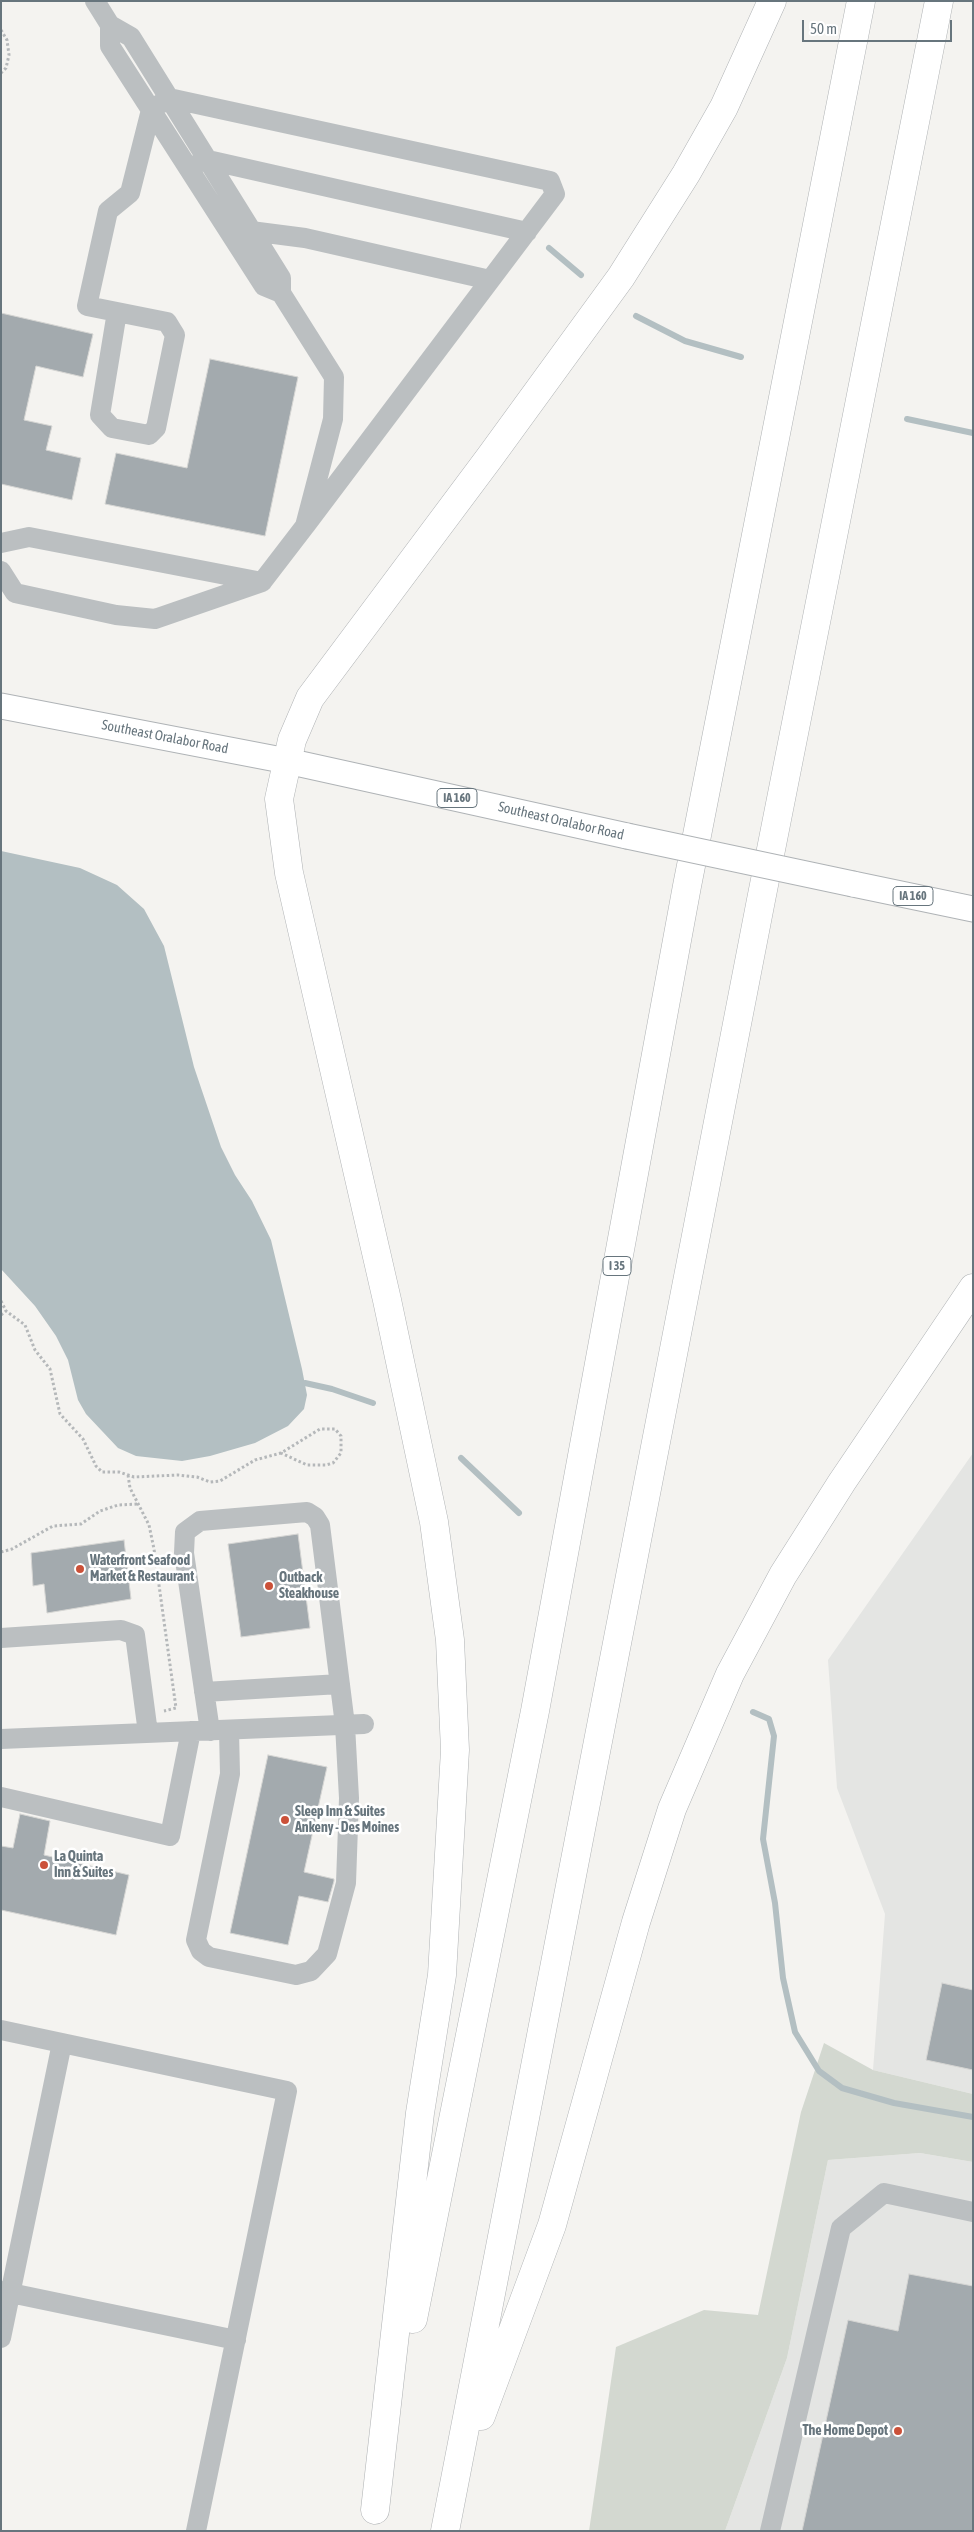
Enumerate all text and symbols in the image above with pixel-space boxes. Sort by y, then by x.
scale bar [804,10,954,42]
text: 50 m [810,20,837,37]
street label: Southeast Oralabor Road [100,716,230,758]
road number: IA 160 [437,788,477,808]
street label: Southeast Oralabor Road [496,798,626,844]
road number: IA 160 [893,886,933,906]
road number: I 35 [603,1256,631,1276]
place label: Waterfront Seafood Market & Restaurant [90,1553,194,1585]
marker: Waterfront Seafood Market & Restaurant [74,1563,86,1575]
place label: Outback Steakhouse [279,1570,339,1602]
marker: Outback Steakhouse [263,1580,275,1592]
place label: Sleep Inn & Suites Ankeny - Des Moines [295,1804,399,1836]
marker: Sleep Inn & Suites Ankeny - Des Moines [279,1814,291,1826]
place label: La Quinta Inn & Suites [54,1849,113,1881]
marker: La Quinta Inn & Suites [38,1859,50,1871]
place label: The Home Depot [803,2423,888,2439]
marker: The Home Depot [892,2425,904,2437]

